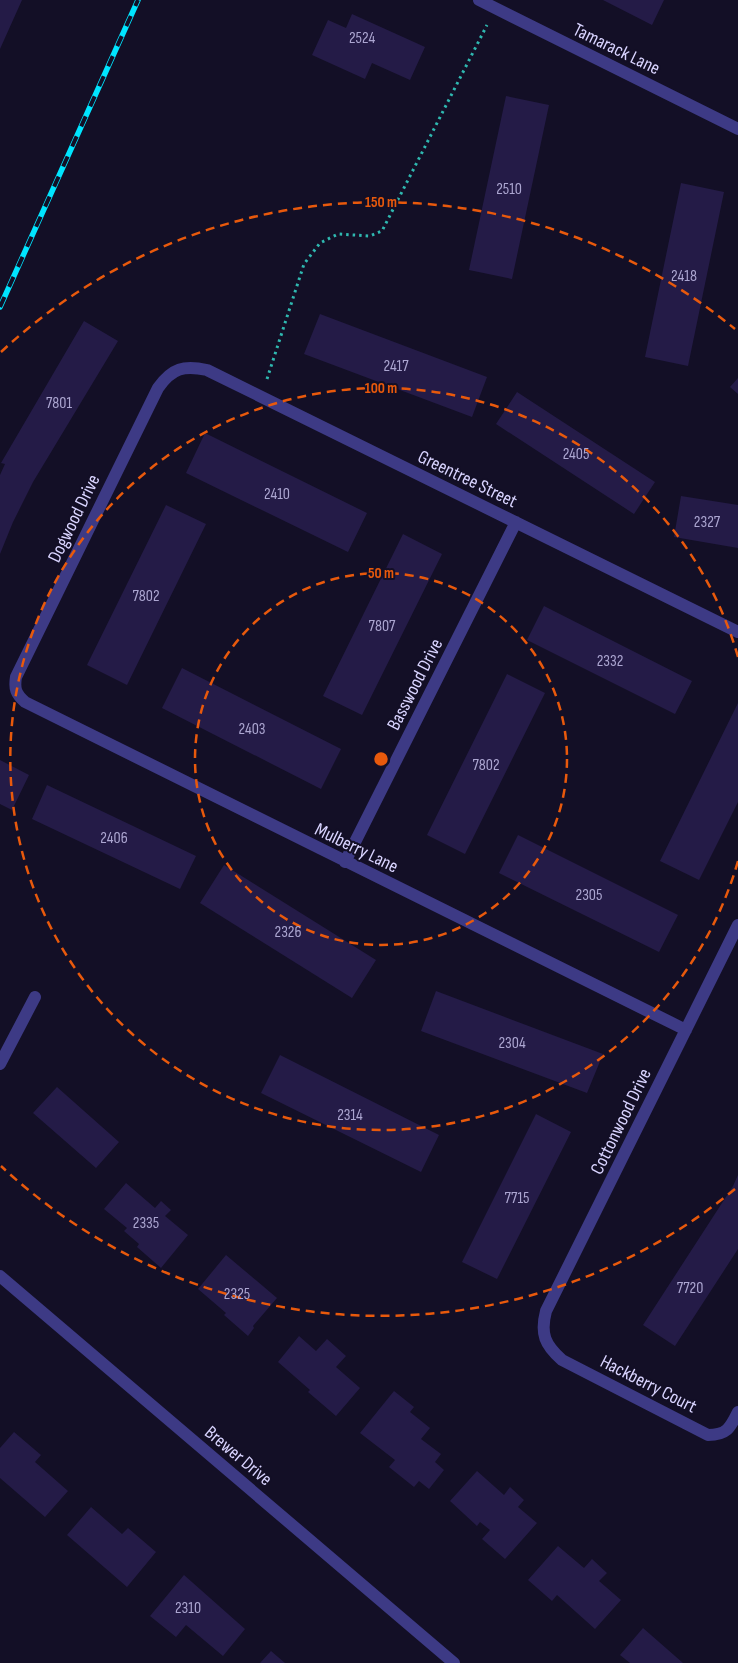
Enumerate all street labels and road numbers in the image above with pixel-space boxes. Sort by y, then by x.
street label: Tamarack Lane [569,18,664,80]
street label: Greentree Street [414,445,521,513]
street label: Dogwood Drive [43,471,106,566]
street label: Basswood Drive [382,635,448,734]
street label: Mulberry Lane [311,818,402,878]
street label: Cottonwood Drive [586,1065,657,1178]
street label: Hackberry Court [596,1350,701,1419]
street label: Brewer Drive [200,1421,276,1491]

